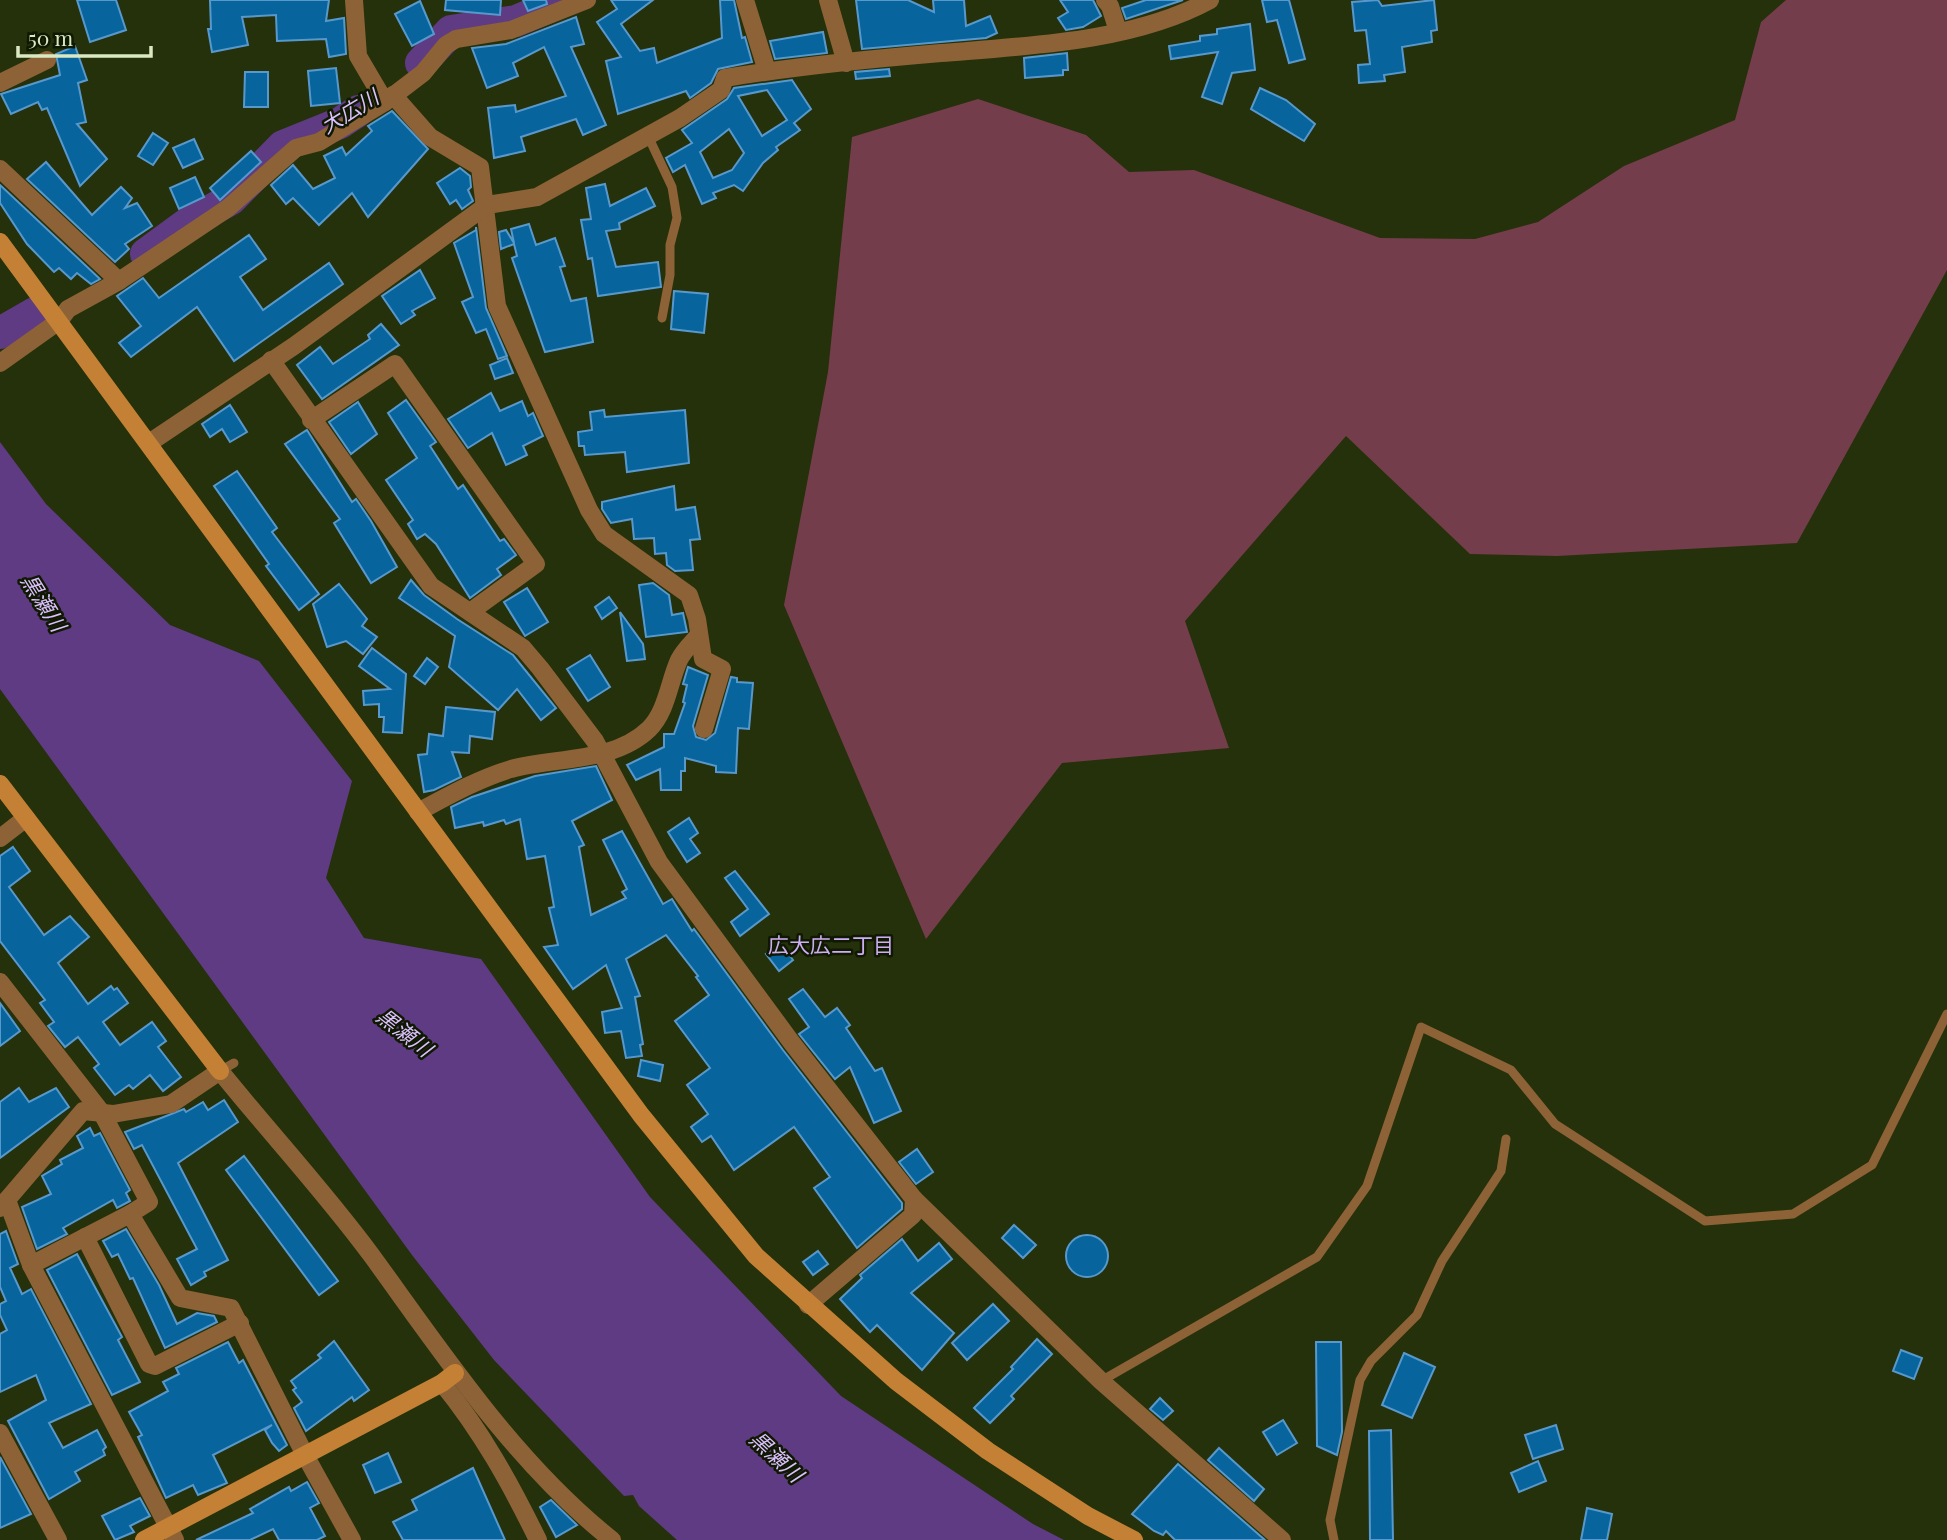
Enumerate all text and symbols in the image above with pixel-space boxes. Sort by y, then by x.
scale bar [18,14,150,58]
text: 50 m [28,23,74,51]
water label: 大広川 [315,81,385,139]
water label: 黒瀬川 [16,568,74,638]
district label: 広大広二丁目 [768,930,894,958]
water label: 黒瀬川 [372,1001,440,1063]
water label: 黒瀬川 [745,1424,811,1489]

